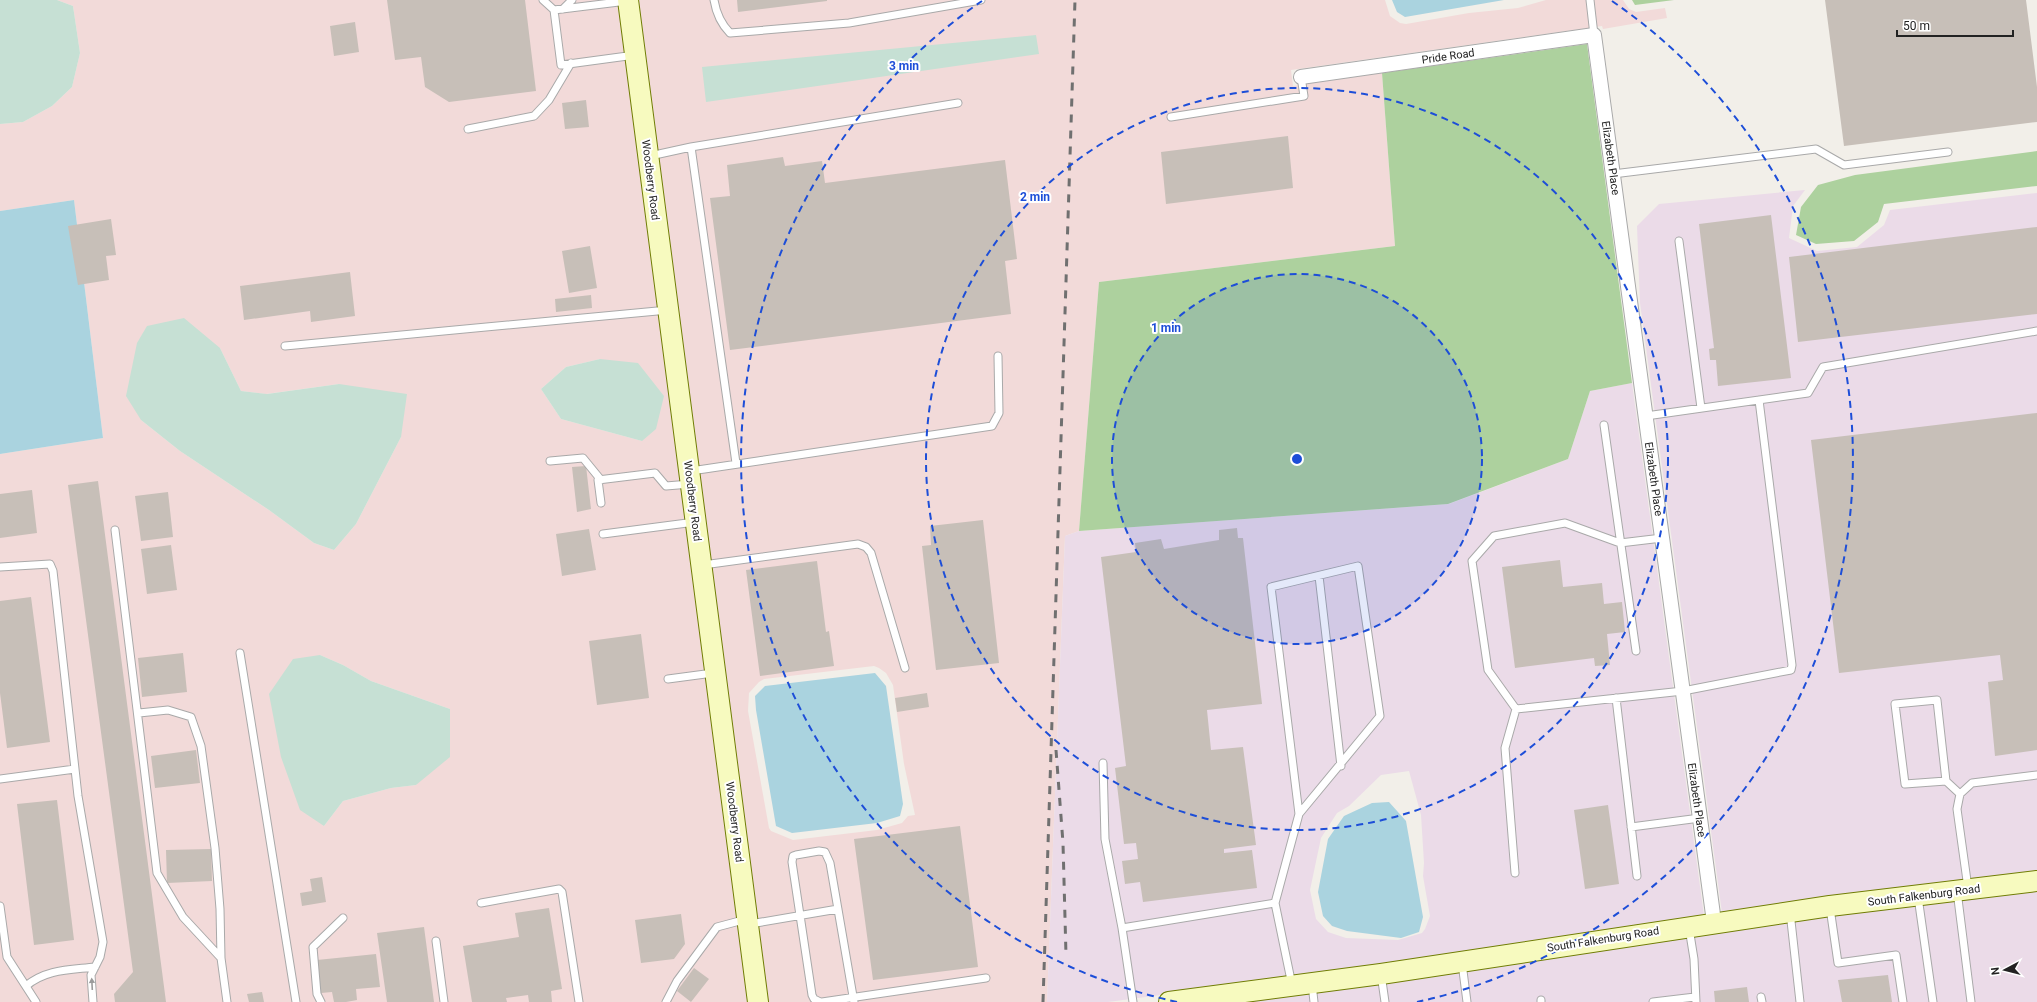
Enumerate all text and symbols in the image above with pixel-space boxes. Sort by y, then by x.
scale bar [1897,12,2013,38]
text: 50 m [1903,19,1930,33]
street label: Pride Road [1421,46,1475,67]
text: 3 min [889,59,919,73]
street label: Elizabeth Place [1599,120,1622,196]
street label: Woodberry Road [639,139,662,221]
text: 2 min [1020,190,1050,204]
text: 1 min [1151,321,1181,335]
street label: Elizabeth Place [1642,441,1665,517]
centre of rings [1290,452,1304,466]
street label: Woodberry Road [681,460,704,542]
street label: Elizabeth Place [1685,762,1708,838]
street label: Woodberry Road [723,781,746,863]
street label: South Falkenburg Road [1867,882,1981,909]
street label: South Falkenburg Road [1546,924,1660,955]
north arrow [1985,950,2025,990]
text: N [1989,966,2002,976]
one-way arrow [88,978,95,990]

